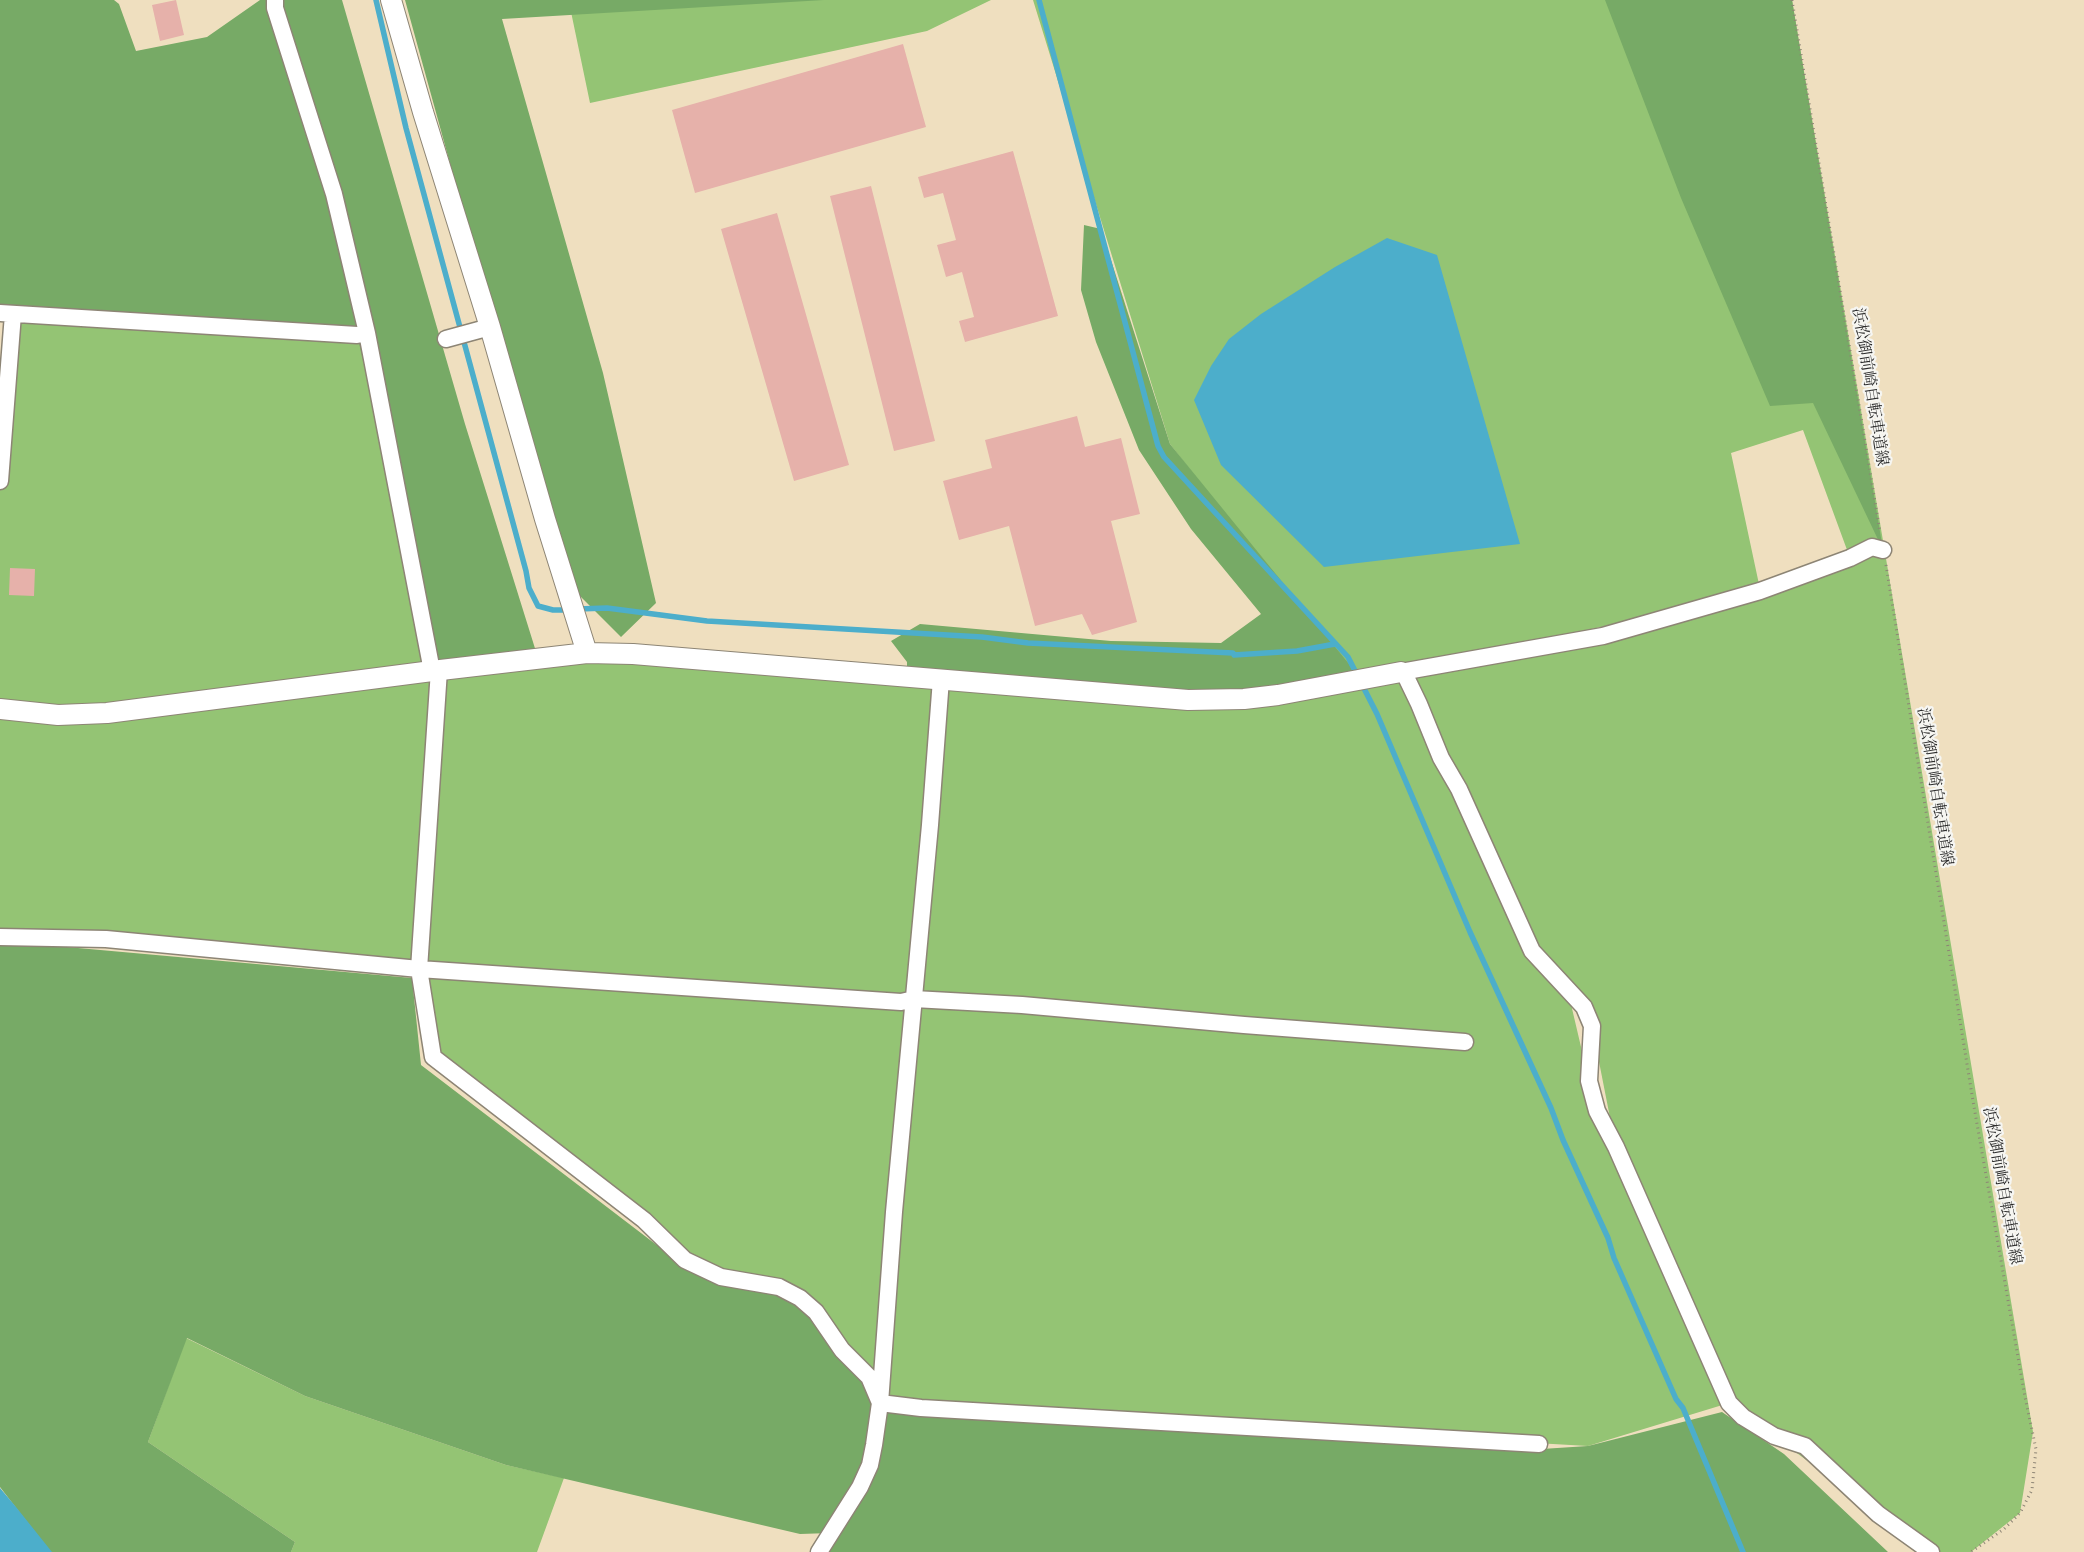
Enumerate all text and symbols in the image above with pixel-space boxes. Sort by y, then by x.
street label: 浜松御前崎自転車道線 [1847,306,1891,468]
street label: 浜松御前崎自転車道線 [1912,706,1956,868]
street label: 浜松御前崎自転車道線 [1978,1106,2024,1266]

